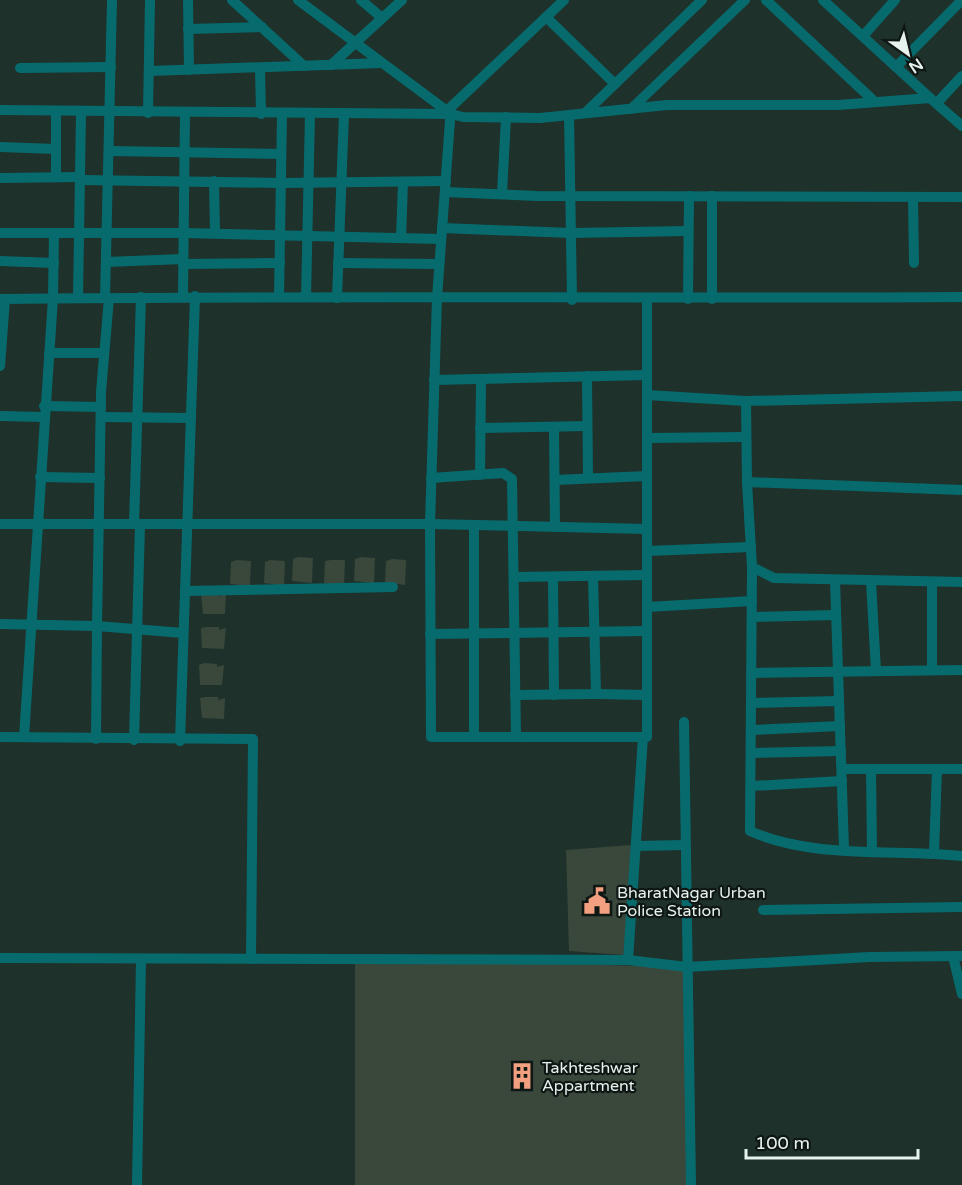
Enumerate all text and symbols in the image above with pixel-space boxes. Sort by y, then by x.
north arrow [878,24,938,84]
text: N [905,54,927,77]
place label: BharatNagar Urban Police Station [617,883,766,921]
public building icon: BharatNagar Urban Police Station [582,886,612,916]
place label: Takhteshwar Appartment [542,1058,639,1096]
building icon: Takhteshwar Appartment [507,1061,537,1091]
scale bar [746,1122,918,1160]
text: 100 m [755,1132,810,1154]

